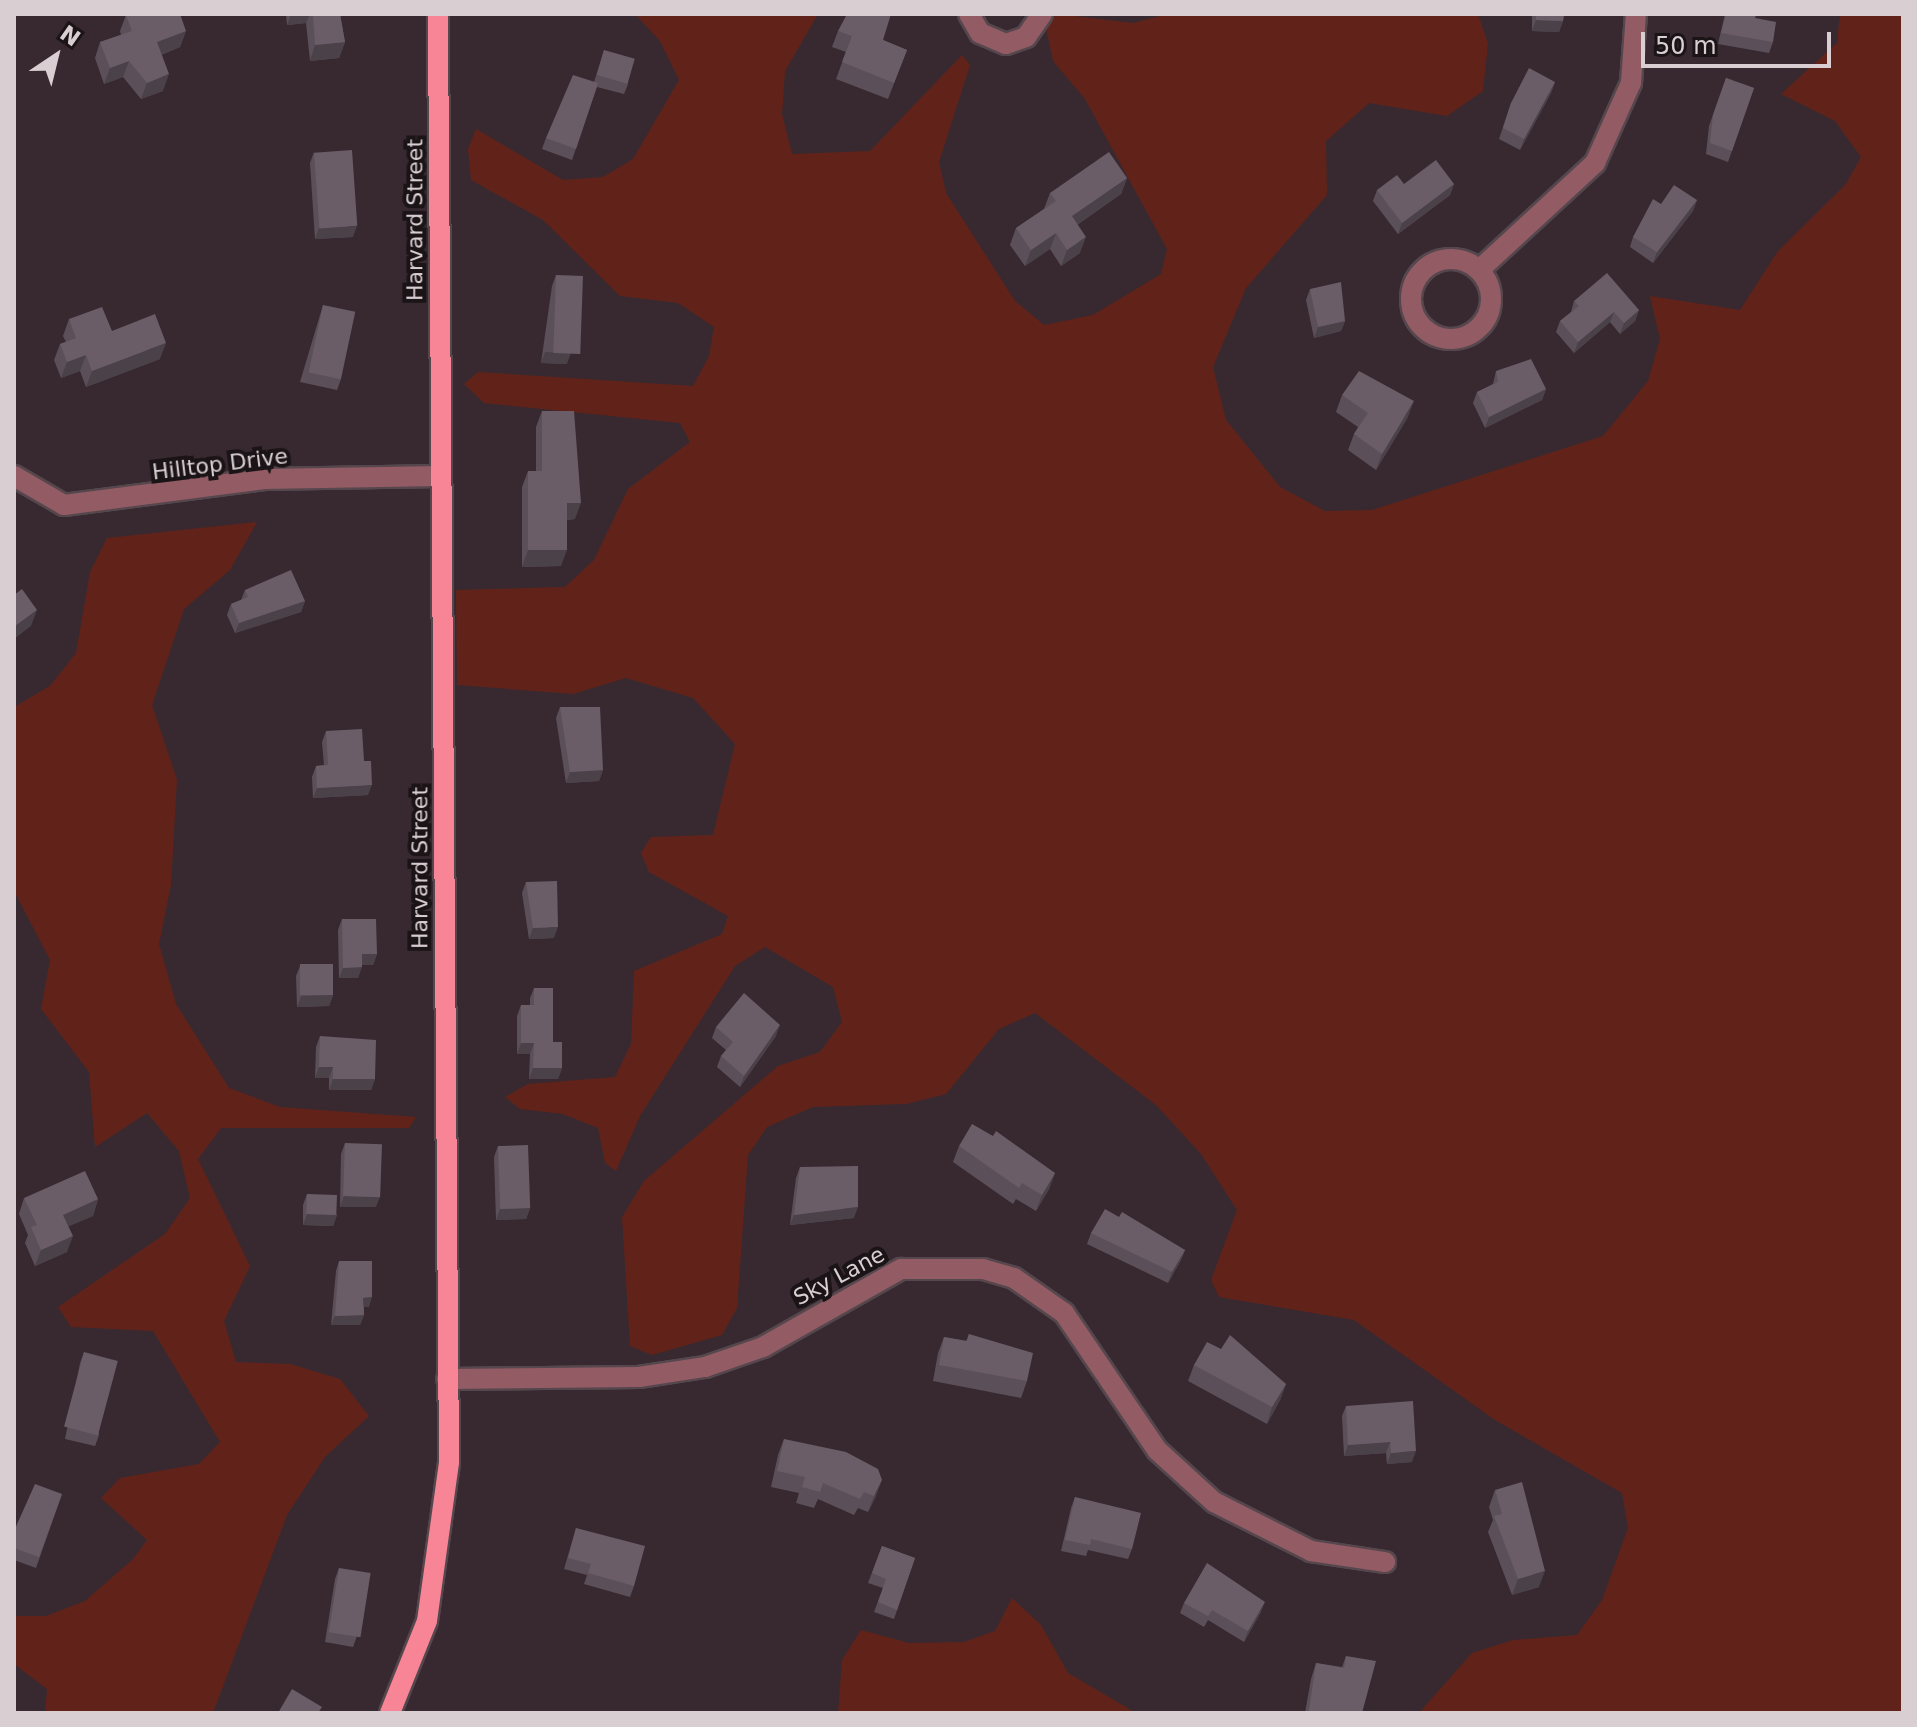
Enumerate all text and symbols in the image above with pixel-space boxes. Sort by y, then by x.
north arrow [16,16,96,96]
scale bar [1645,16,1835,66]
text: N [55,20,85,51]
text: 50 m [1655,32,1717,60]
street label: Harvard Street [402,139,428,301]
street label: Hilltop Drive [151,443,289,485]
street label: Harvard Street [407,787,433,949]
street label: Sky Lane [789,1241,889,1311]

